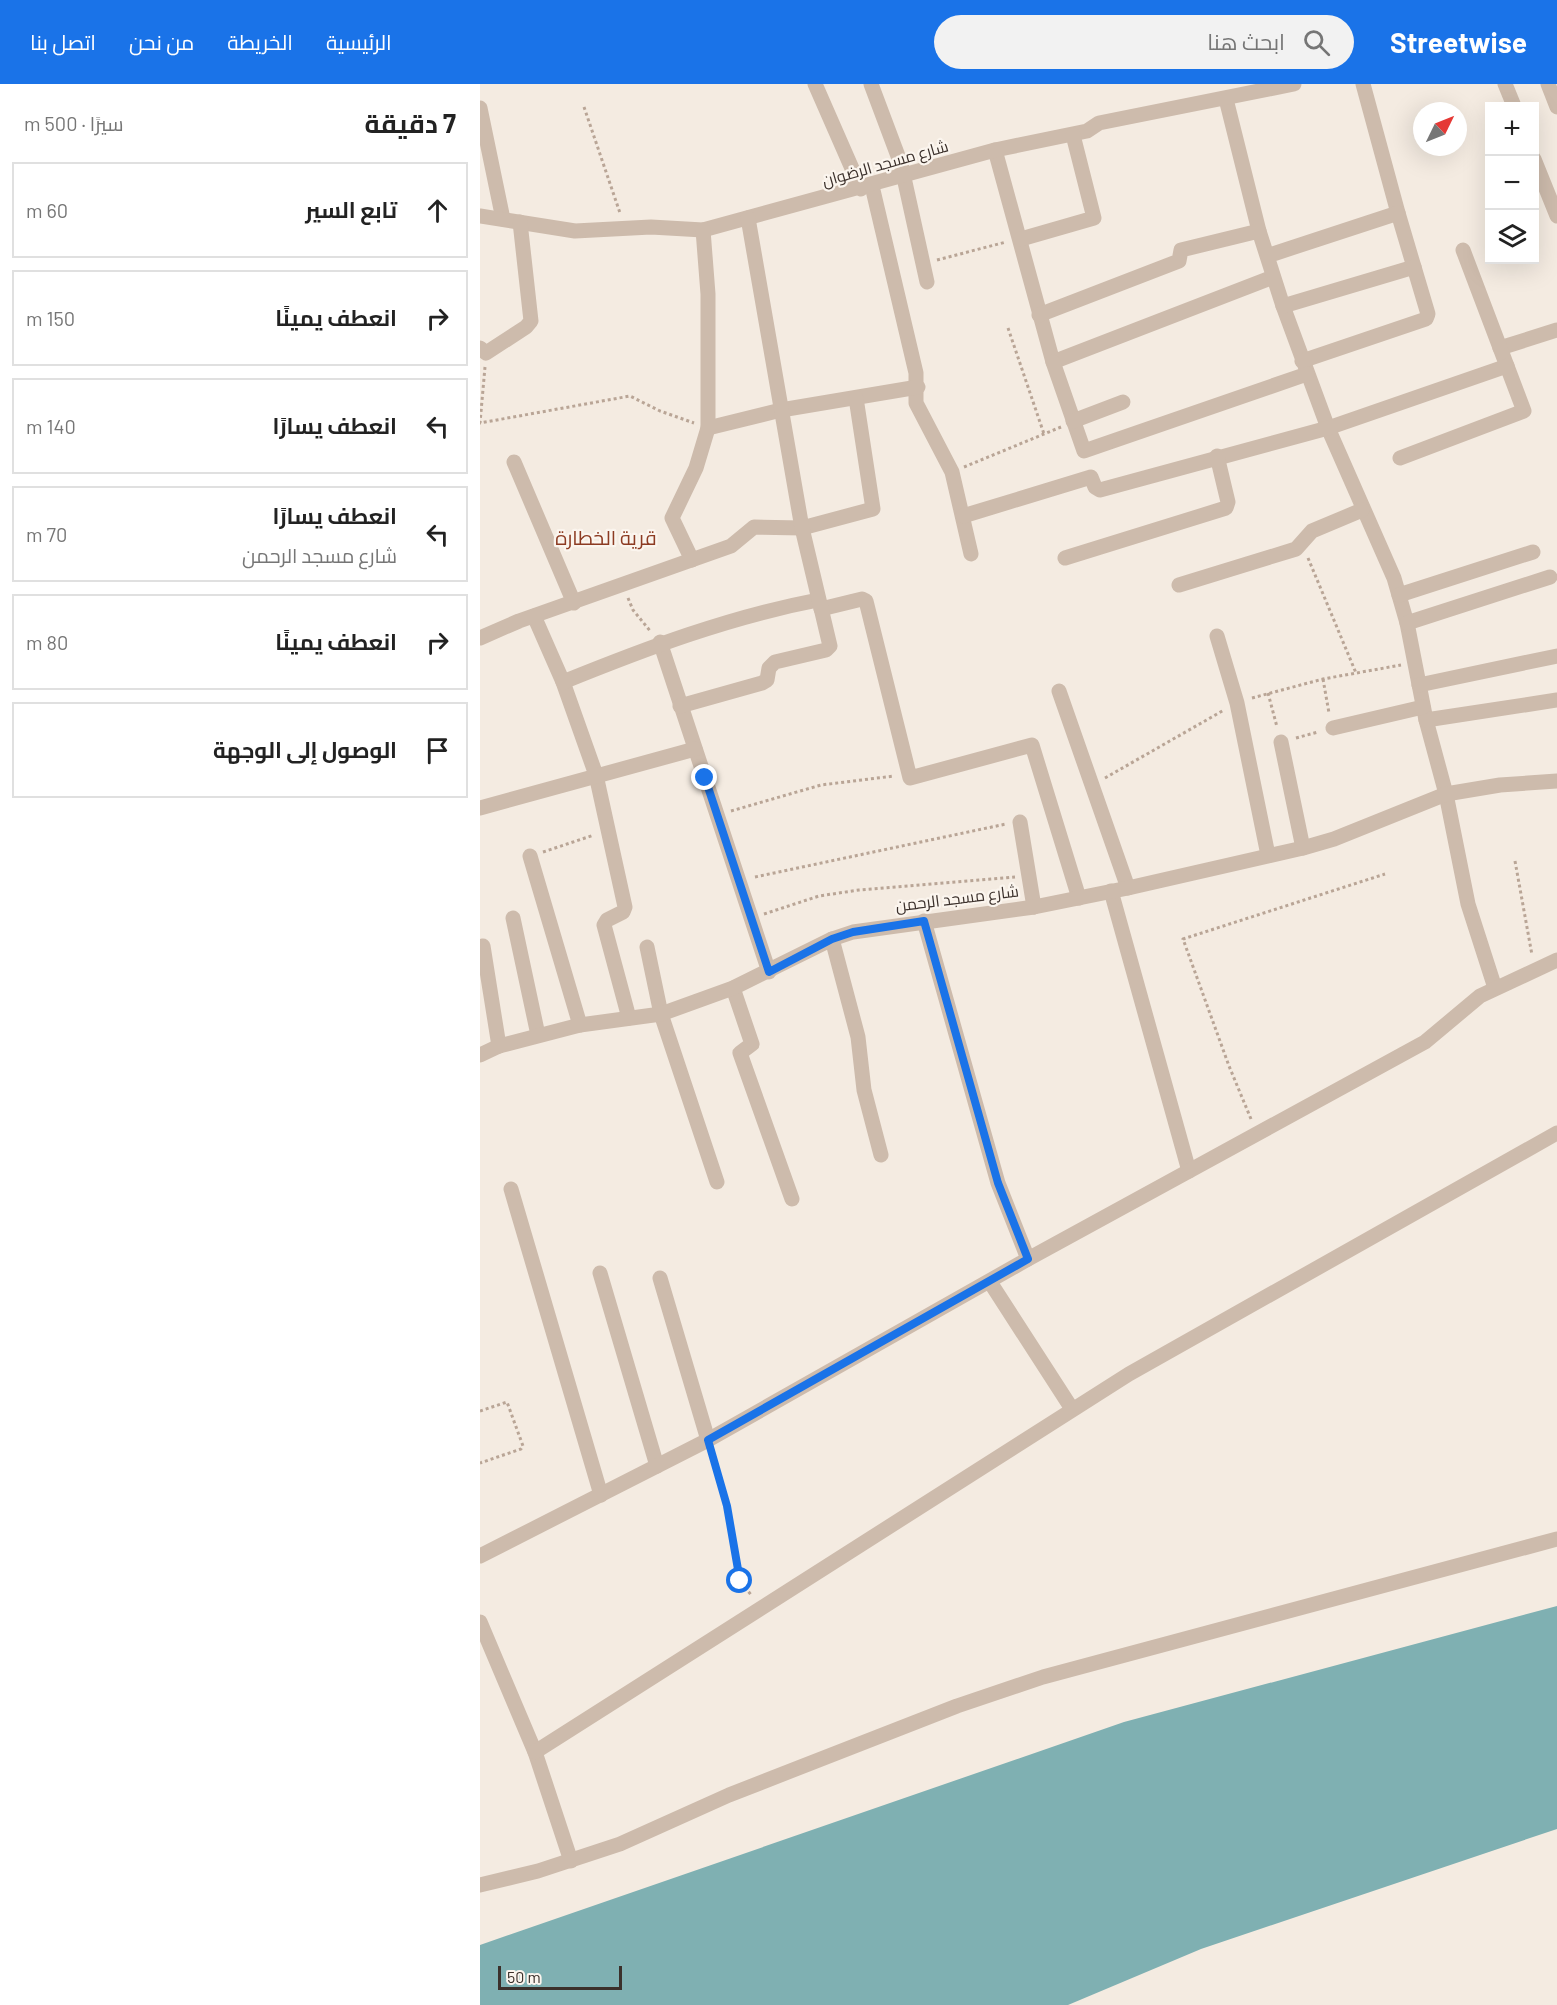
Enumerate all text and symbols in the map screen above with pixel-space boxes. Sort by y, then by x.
search box [934,15,1354,69]
text: Streetwise [1390,25,1527,59]
icon: search [1300,26,1333,59]
text: ابحث هنا [1207,28,1285,54]
text: اتصل بنا [30,29,96,54]
text: من نحن [129,29,194,54]
text: الخريطة [227,29,293,54]
text: الرئيسية [326,29,392,54]
north arrow [1413,102,1467,156]
map controls [1485,102,1539,264]
button: + [1485,102,1539,156]
text: 7 دقيقة [364,107,456,138]
text: سيرًا · 500 m [24,111,123,135]
street label: شارع مسجد الرضوان [820,135,951,193]
button: − [1485,156,1539,210]
icon: ahead [421,194,454,227]
text: تابع السير [305,196,397,222]
text: 60 m [26,198,68,222]
button: layers [1485,210,1539,264]
icon: right [421,302,454,335]
text: انعطف يمينًا [275,304,397,330]
text: 150 m [26,306,75,330]
icon: left [421,410,454,443]
text: انعطف يسارًا [273,412,397,438]
text: 140 m [26,414,76,438]
text: انعطف يسارًا [273,502,397,528]
icon: left [421,518,454,551]
text: 70 m [26,522,67,546]
district label: قرية الخطارة [555,525,657,550]
text: شارع مسجد الرحمن [242,543,397,567]
icon: right [421,626,454,659]
text: انعطف يمينًا [275,628,397,654]
text: 80 m [26,630,68,654]
icon: arrive [421,734,454,767]
text: الوصول إلى الوجهة [213,736,397,762]
route end [691,764,717,790]
street label: شارع مسجد الرحمن [894,881,1020,917]
route start [726,1567,752,1593]
scale bar [498,1963,622,1990]
text: 50 m [507,1967,541,1986]

